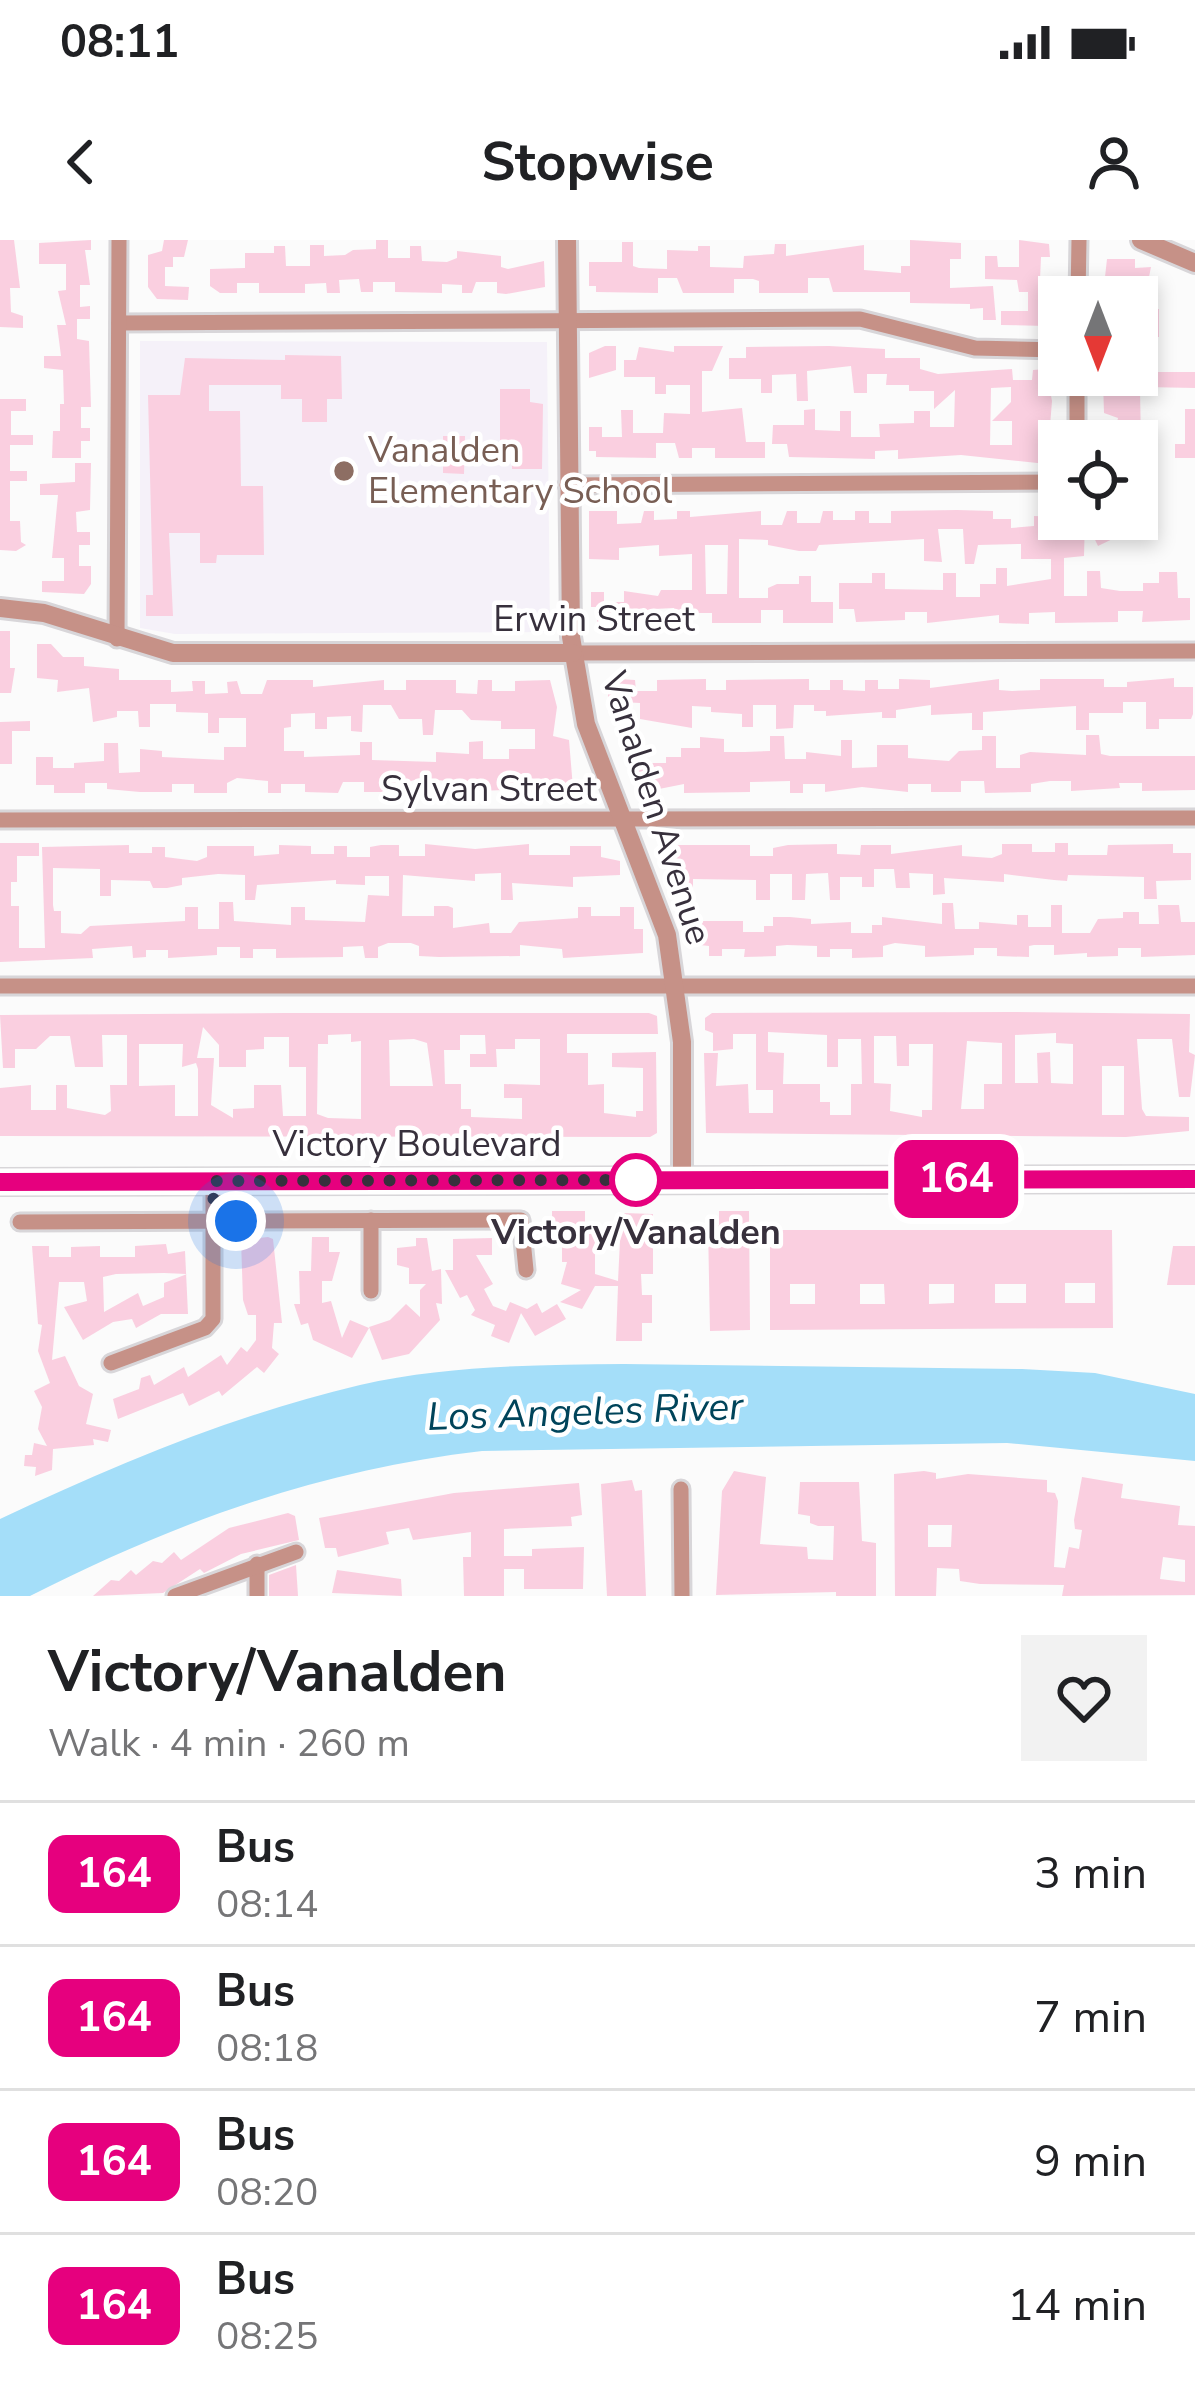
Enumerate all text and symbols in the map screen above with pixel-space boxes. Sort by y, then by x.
text: 08:11 [60,12,179,73]
text: Stopwise [481,125,714,199]
icon: back [48,129,114,195]
icon: person [1081,129,1147,195]
north arrow [1038,276,1158,396]
map controls [1038,276,1158,540]
button: locate [1038,420,1158,540]
place label: Vanalden Elementary School [367,426,673,516]
marker: Vanalden Elementary School [331,458,357,484]
street label: Erwin Street [493,595,695,644]
street label: Vanalden Avenue [588,664,723,951]
street label: Sylvan Street [381,765,597,814]
street label: Victory Boulevard [272,1120,561,1169]
line badge: 164 [887,1140,1025,1218]
text: 164 [918,1150,994,1207]
marker: Victory/Vanalden [611,1155,661,1205]
your location [206,1191,266,1251]
place label: Victory/Vanalden [490,1208,781,1257]
water label: Los Angeles River [426,1380,745,1444]
text: Victory/Vanalden [48,1633,507,1711]
button: heart [1021,1635,1147,1761]
text: Walk · 4 min · 260 m [48,1717,410,1770]
text: Bus [216,1817,295,1878]
text: 3 min [1034,1843,1147,1904]
text: 164 [76,1845,152,1902]
text: 08:14 [216,1878,319,1931]
text: Bus [216,1961,295,2022]
text: 7 min [1034,1987,1147,2048]
text: 164 [76,1989,152,2046]
text: 08:18 [216,2022,319,2075]
text: Bus [216,2105,295,2166]
text: 9 min [1034,2131,1147,2192]
text: 164 [76,2133,152,2190]
text: 08:20 [216,2166,319,2219]
text: Bus [216,2249,295,2310]
text: 14 min [1007,2275,1147,2336]
text: 164 [76,2277,152,2334]
text: 08:25 [216,2310,319,2363]

